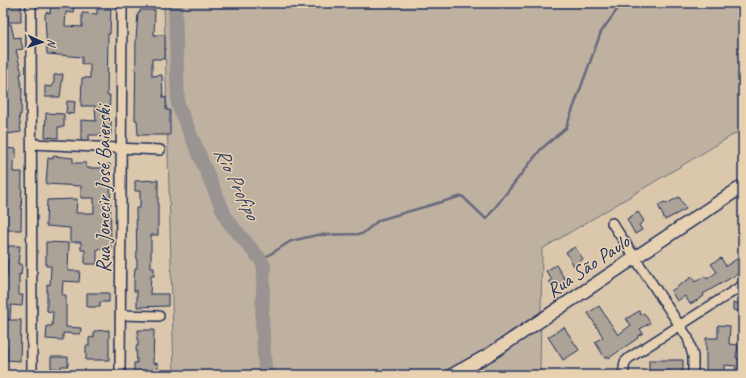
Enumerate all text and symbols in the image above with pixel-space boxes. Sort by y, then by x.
north arrow [22,22,62,62]
text: N [45,39,59,48]
street label: Rua Jonecir José Baierski [91,103,116,273]
water label: Rio Profipo [208,143,267,226]
street label: Rua São Paulo [542,229,635,303]

